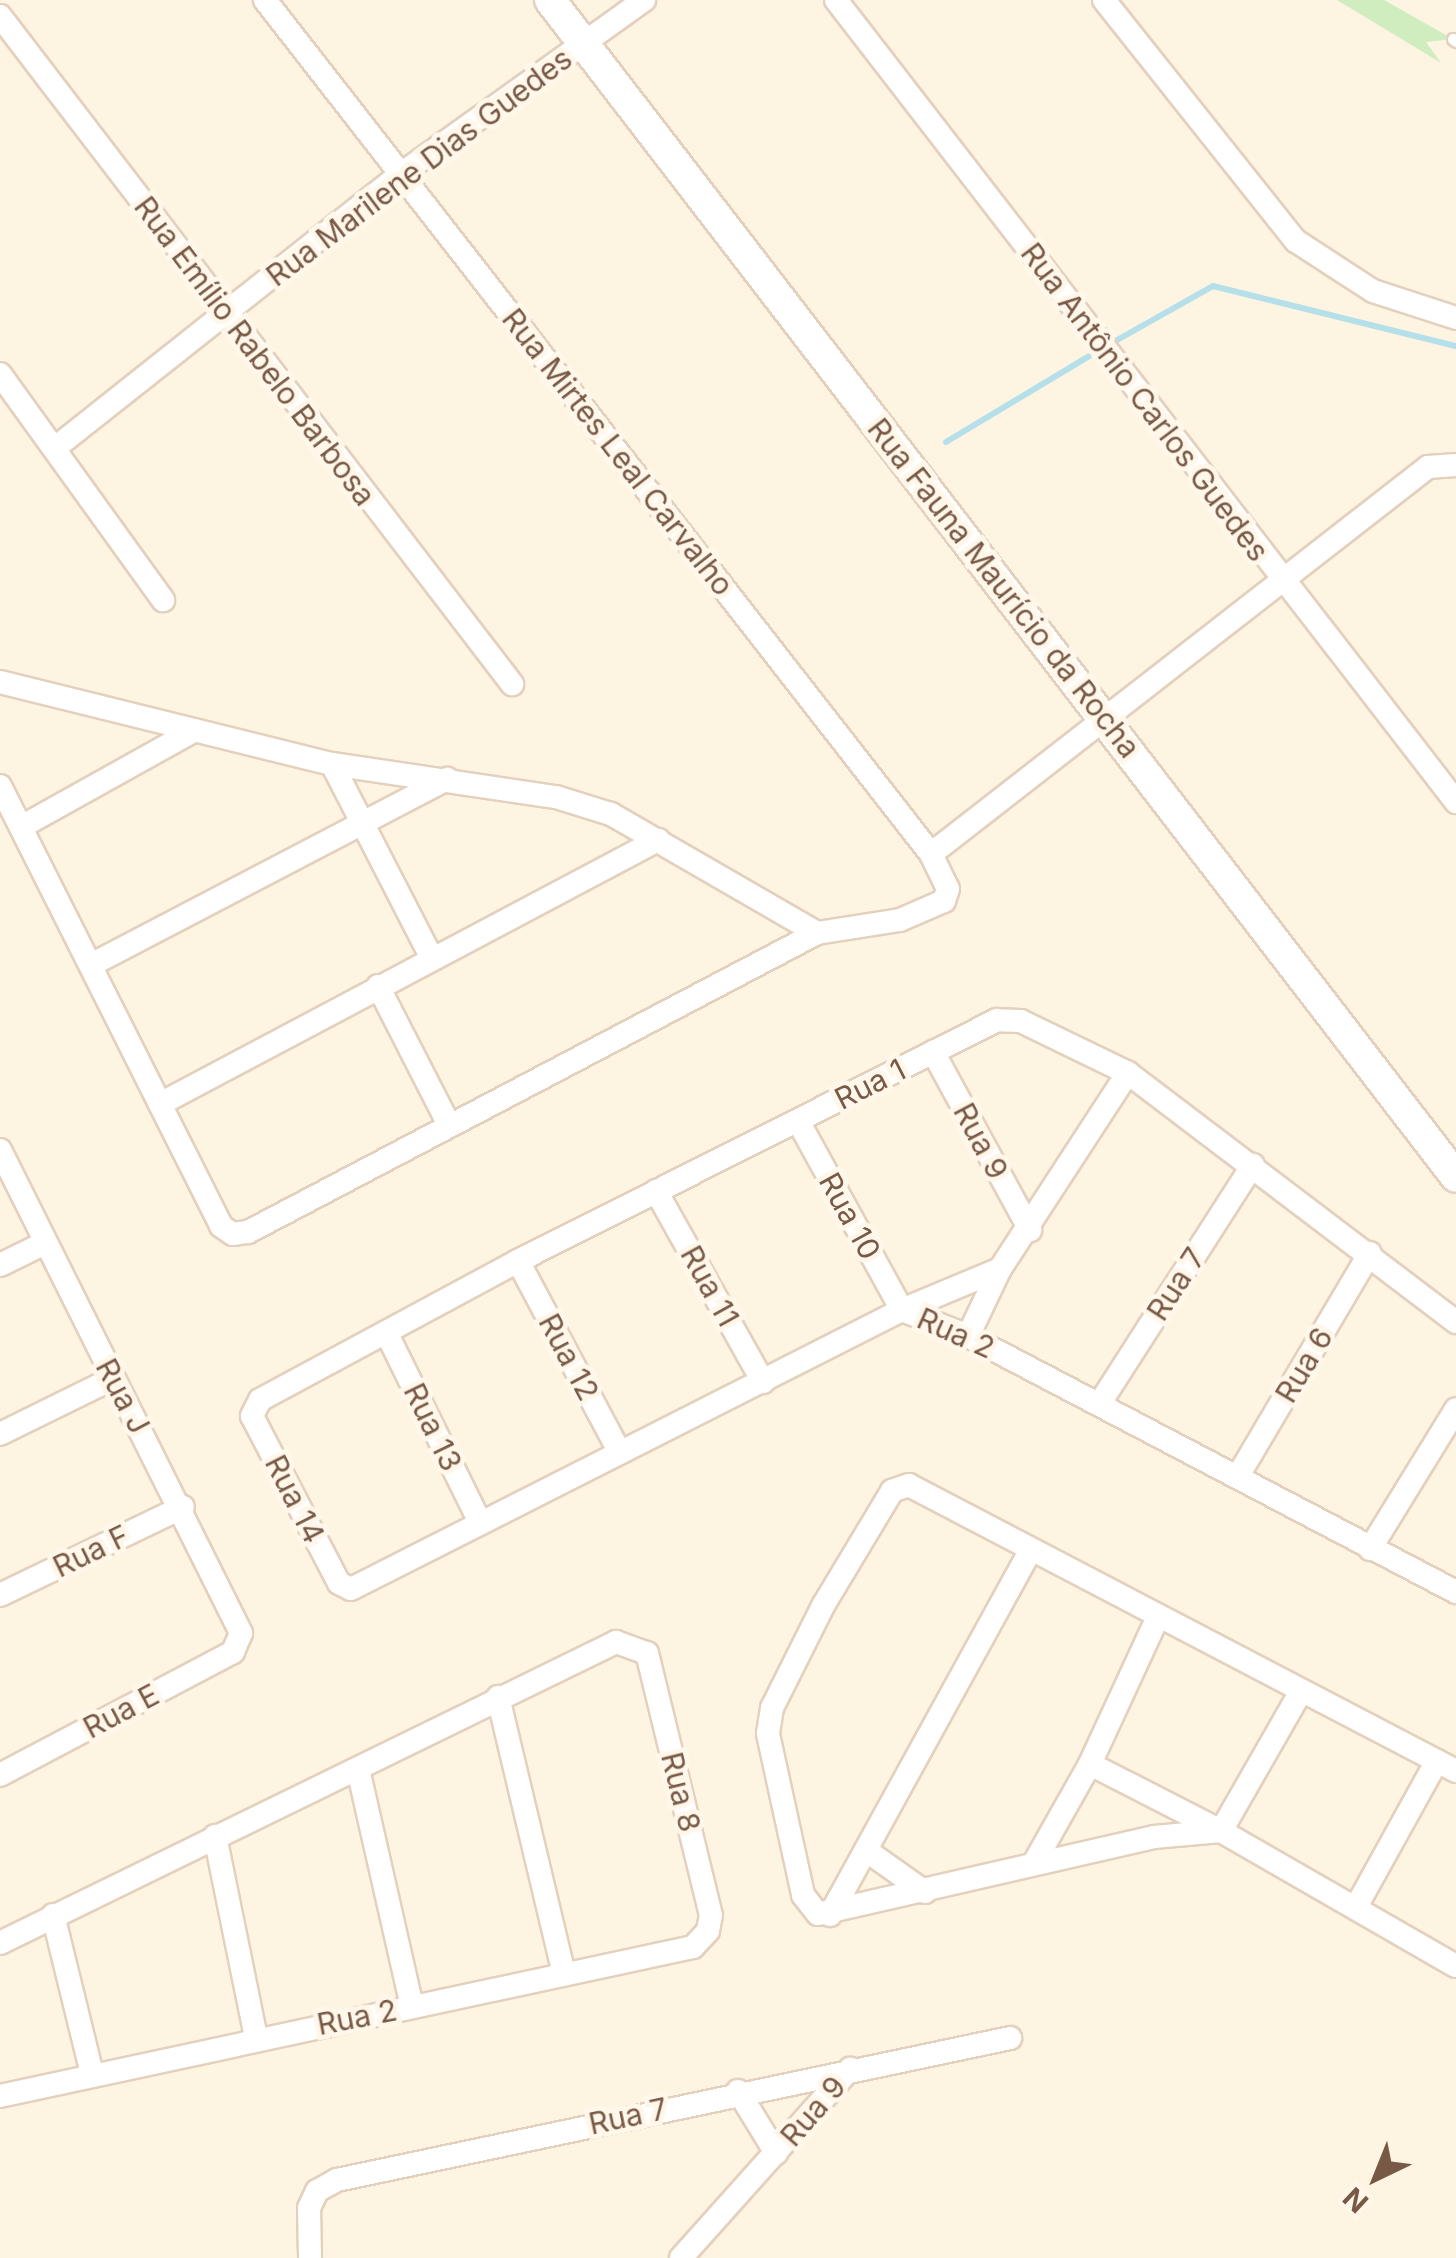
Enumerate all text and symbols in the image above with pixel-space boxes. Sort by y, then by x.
street label: Rua Marilene Dias Guedes [259,40,579,294]
street label: Rua Emílio Rabelo Barbosa [127,189,383,513]
street label: Rua Antônio Carlos Guedes [1014,236,1276,568]
street label: Rua Mirtes Leal Carvalho [495,301,741,603]
street label: Rua Fauna Maurício da Rocha [860,411,1148,765]
street label: Rua 1 [829,1051,911,1117]
street label: Rua 9 [946,1097,1016,1185]
street label: Rua 10 [812,1166,888,1266]
street label: Rua 11 [673,1239,747,1333]
street label: Rua 7 [1139,1241,1213,1327]
street label: Rua 2 [912,1300,1000,1366]
street label: Rua 12 [531,1308,607,1406]
street label: Rua 6 [1268,1321,1340,1409]
street label: Rua J [88,1352,158,1440]
street label: Rua 13 [396,1377,470,1477]
street label: Rua 14 [258,1449,332,1549]
street label: Rua F [47,1517,135,1585]
street label: Rua E [77,1676,165,1746]
street label: Rua 8 [654,1748,708,1836]
street label: Rua 2 [314,1992,400,2042]
street label: Rua 9 [773,2069,853,2153]
street label: Rua 7 [585,2090,671,2142]
north arrow [1326,2128,1426,2228]
text: N [1336,2180,1375,2220]

